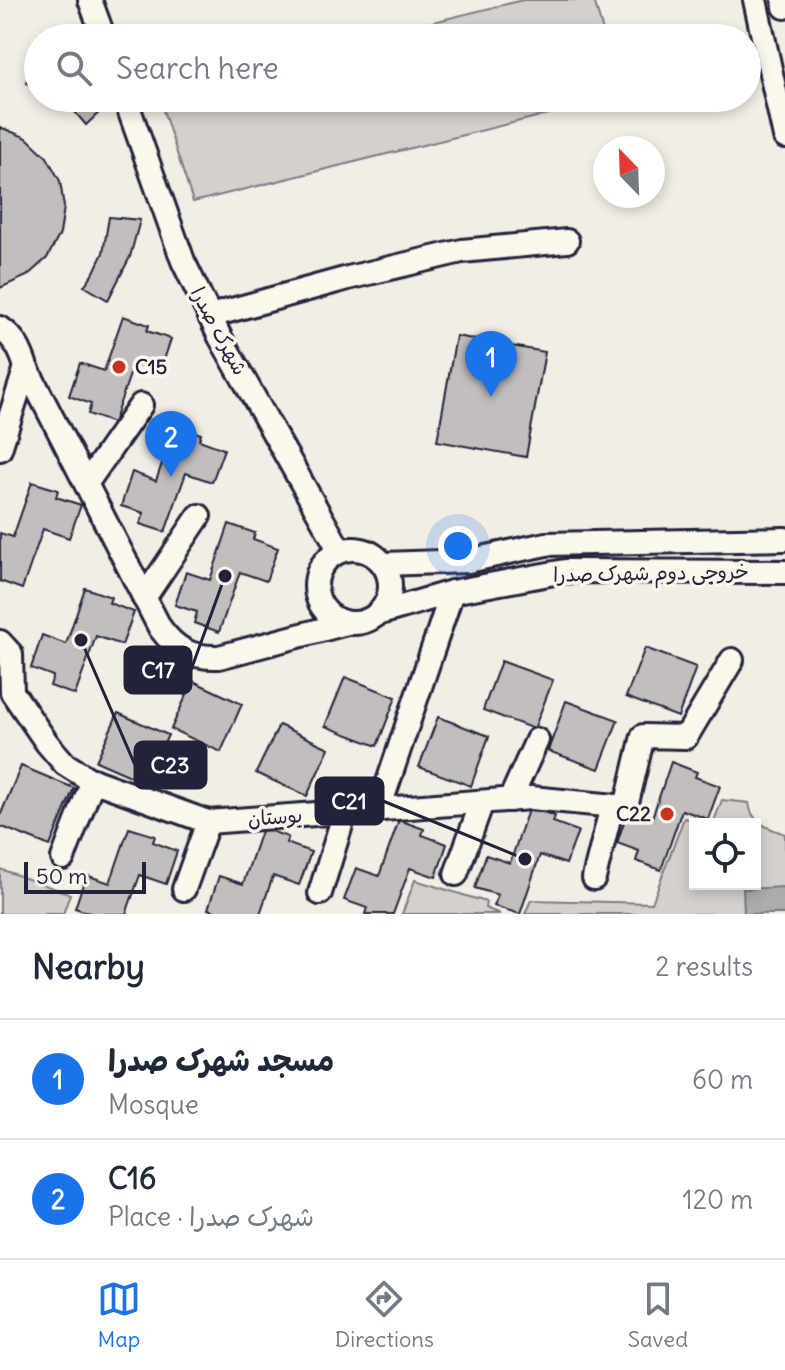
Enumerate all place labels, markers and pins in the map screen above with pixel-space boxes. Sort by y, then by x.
pin: 1 [465,331,517,397]
place label: C15 [135,354,167,379]
marker: C15 [110,358,128,376]
pin: 2 [145,411,197,477]
callout: C17 [125,647,191,693]
callout: C23 [135,742,206,788]
callout: C21 [316,778,383,824]
place label: C22 [616,801,651,826]
marker: C22 [658,805,676,823]

